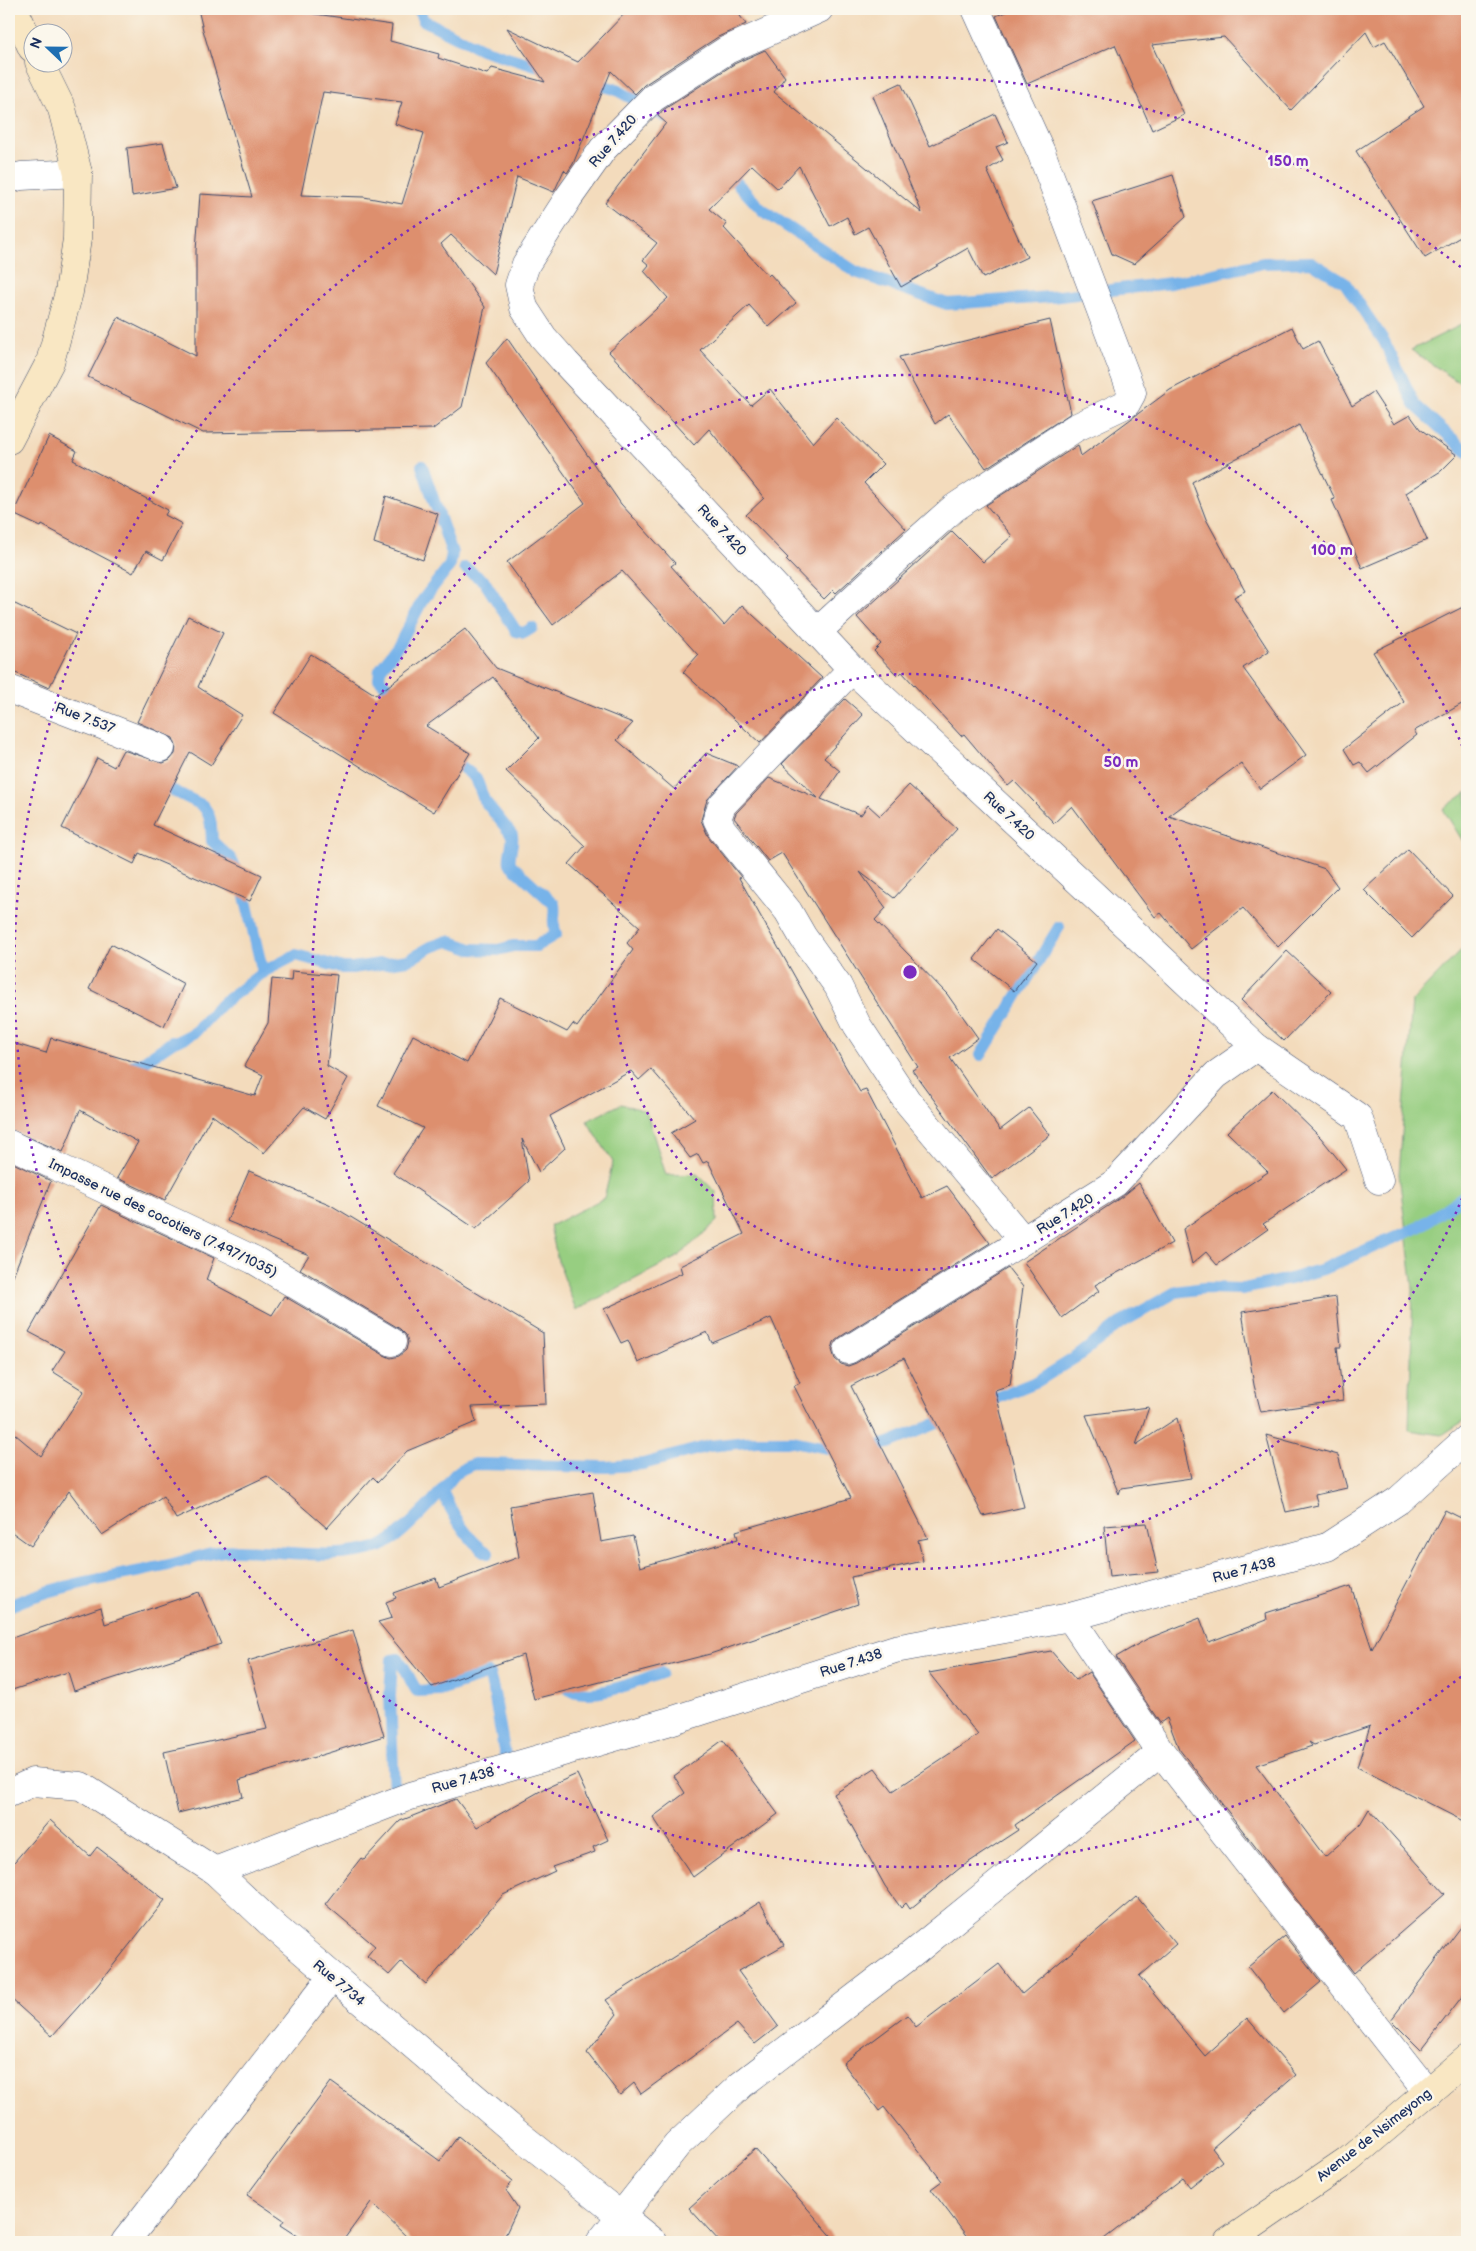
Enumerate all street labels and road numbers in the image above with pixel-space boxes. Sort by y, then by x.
street label: Rue 7.420 [586,111,640,171]
street label: Rue 7.420 [694,501,750,559]
street label: Rue 7.537 [53,699,117,737]
street label: Rue 7.420 [980,788,1038,844]
street label: Impasse rue des cocotiers (7.497/1035) [46,1155,280,1281]
street label: Rue 7.420 [1033,1190,1097,1238]
street label: Rue 7.438 [1211,1553,1277,1587]
street label: Rue 7.438 [818,1645,884,1681]
street label: Rue 7.438 [430,1763,496,1797]
street label: Rue 7.734 [309,1956,369,2010]
street label: Avenue de Nsimeyong [1313,2085,1435,2185]

